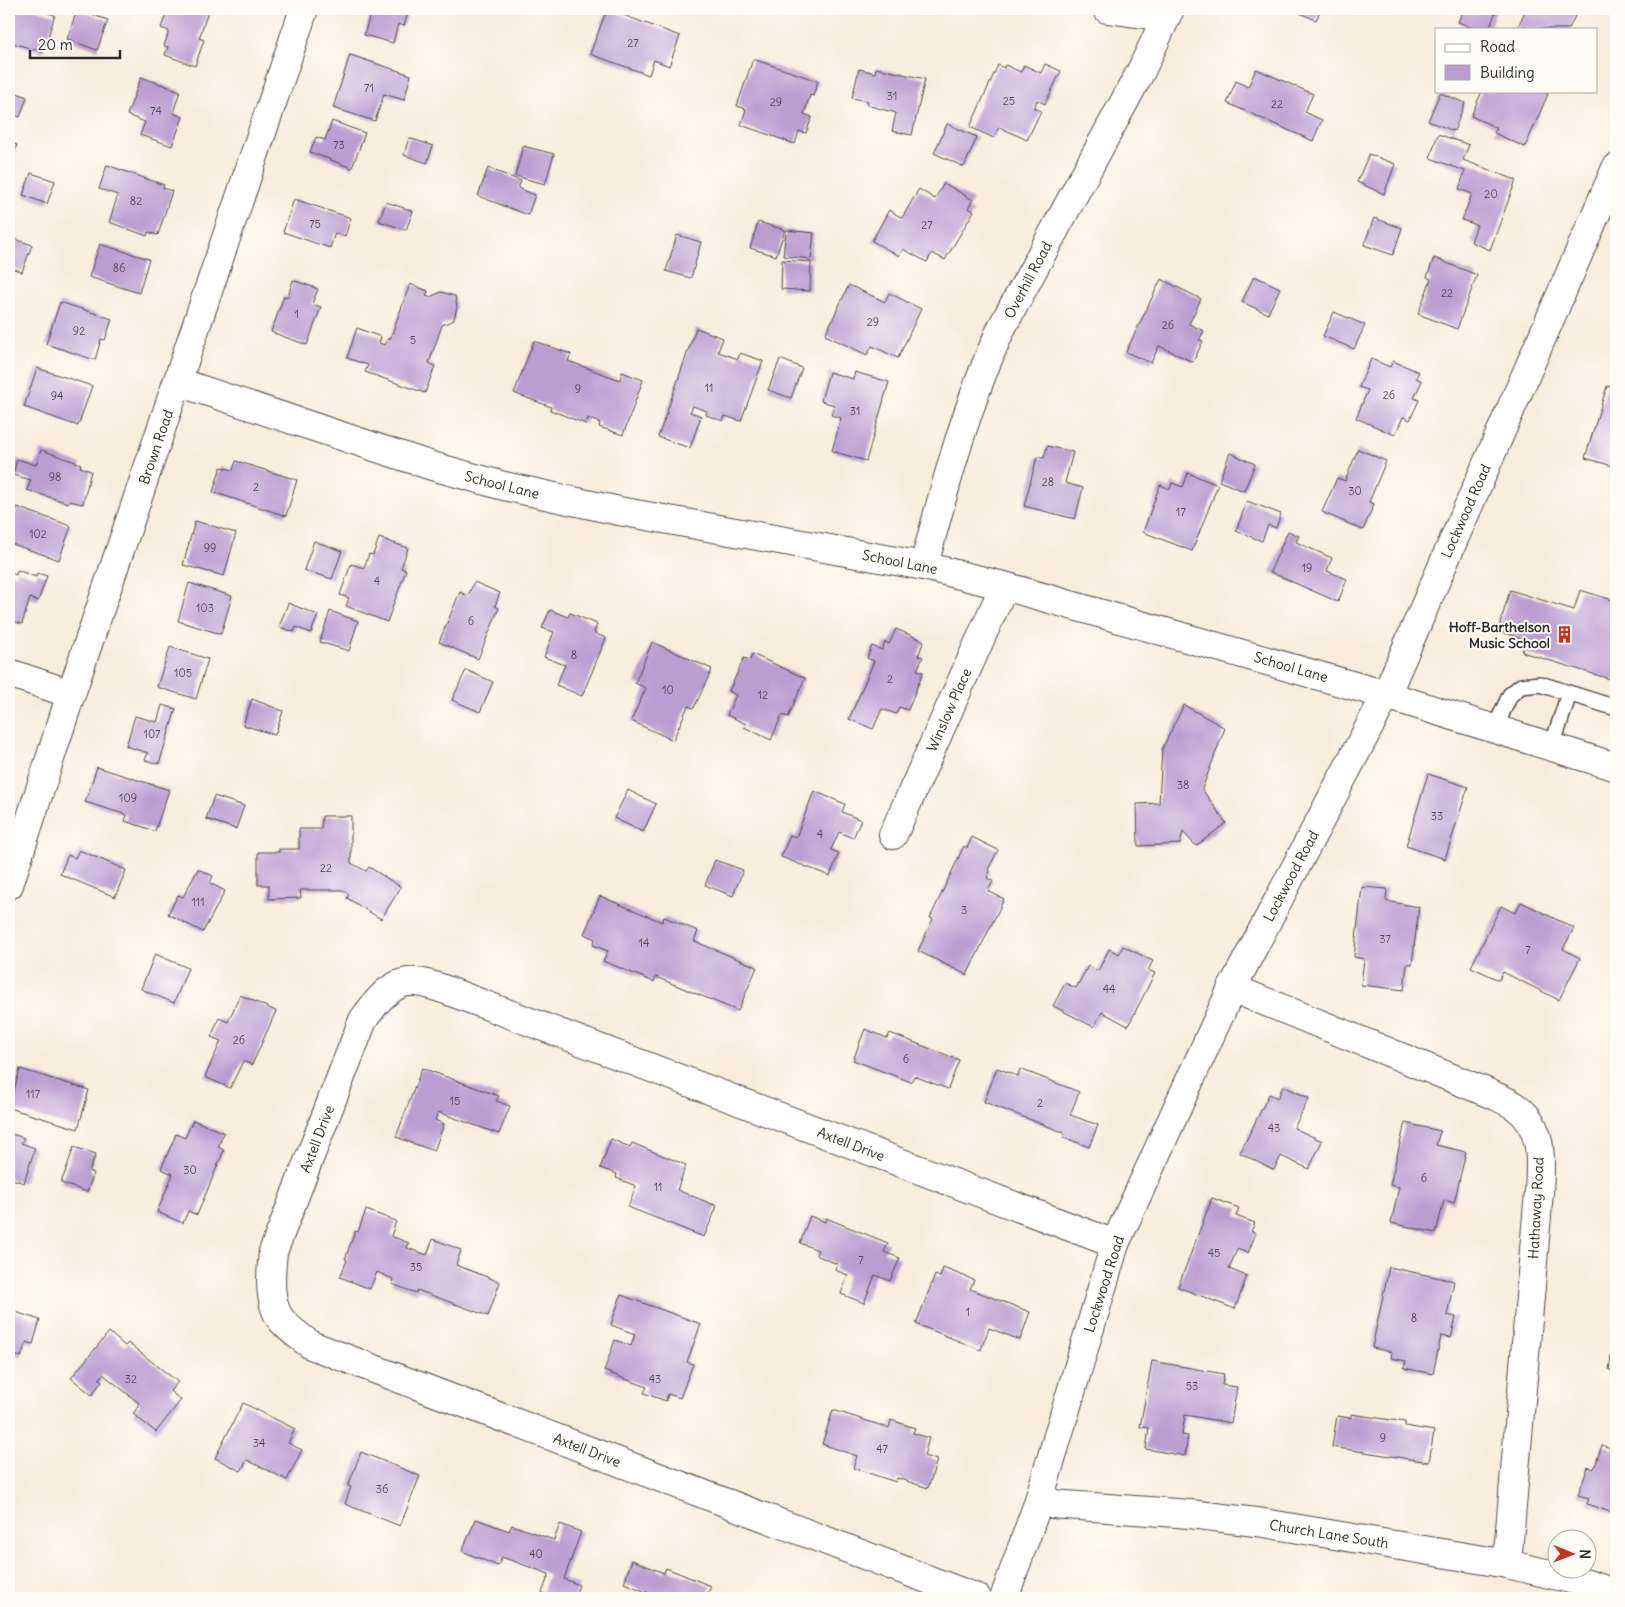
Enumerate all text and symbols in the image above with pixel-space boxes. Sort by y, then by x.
scale bar [30,28,120,60]
legend [1435,28,1598,92]
text: 20 m [38,35,73,54]
house number: 27 [627,36,639,50]
text: Road [1480,37,1515,56]
text: Building [1480,63,1535,82]
house number: 71 [364,81,374,95]
house number: 31 [887,89,897,103]
house number: 25 [1003,94,1015,108]
house number: 29 [770,95,782,109]
house number: 22 [1271,97,1283,111]
house number: 74 [150,104,162,118]
house number: 73 [333,138,345,152]
house number: 20 [1484,187,1498,201]
house number: 82 [130,194,142,208]
house number: 75 [309,217,321,231]
house number: 27 [921,218,933,232]
street label: Overhill Road [1000,238,1056,322]
house number: 86 [113,261,125,275]
house number: 22 [1441,286,1453,300]
house number: 1 [295,307,299,321]
house number: 29 [867,315,879,329]
house number: 26 [1162,318,1174,332]
house number: 92 [73,324,85,338]
house number: 5 [410,333,416,347]
house number: 11 [705,381,713,395]
house number: 9 [575,382,581,396]
house number: 26 [1383,388,1395,402]
house number: 94 [51,389,63,403]
house number: 31 [850,404,860,418]
street label: Brown Road [135,407,177,487]
street label: Lockwood Road [1437,461,1495,561]
street label: School Lane [463,467,541,503]
house number: 98 [49,470,61,484]
house number: 28 [1042,475,1054,489]
house number: 2 [253,480,259,494]
house number: 30 [1348,484,1362,498]
house number: 17 [1176,505,1186,519]
house number: 102 [29,527,47,541]
house number: 99 [204,541,216,555]
street label: School Lane [861,546,939,578]
house number: 19 [1302,561,1312,575]
house number: 4 [374,574,380,588]
house number: 103 [196,601,214,615]
house number: 6 [468,614,474,628]
place label: Hoff-Barthelson Music School [1449,618,1550,652]
building icon: Hoff-Barthelson Music School [1554,625,1574,645]
house number: 8 [571,648,577,662]
street label: School Lane [1252,648,1330,686]
street label: Winslow Place [923,665,975,755]
house number: 105 [174,666,192,680]
house number: 2 [887,672,893,686]
house number: 10 [662,683,674,697]
house number: 12 [758,688,768,702]
house number: 107 [144,727,161,741]
house number: 38 [1177,778,1189,792]
house number: 109 [119,791,137,805]
house number: 33 [1431,809,1443,823]
house number: 4 [817,827,823,841]
street label: Lockwood Road [1259,827,1323,925]
house number: 22 [320,861,332,875]
house number: 111 [191,895,205,909]
house number: 3 [961,903,967,917]
house number: 37 [1379,932,1391,946]
house number: 14 [639,936,649,950]
house number: 7 [1525,943,1531,957]
house number: 44 [1103,982,1115,996]
house number: 26 [233,1033,245,1047]
house number: 6 [903,1052,909,1066]
house number: 117 [26,1087,41,1101]
house number: 15 [450,1094,460,1108]
house number: 2 [1037,1096,1043,1110]
street label: Axtell Drive [296,1103,338,1175]
house number: 43 [1268,1121,1280,1135]
street label: Axtell Drive [815,1123,887,1165]
street label: Hathaway Road [1524,1157,1548,1259]
house number: 30 [183,1163,197,1177]
house number: 6 [1421,1171,1427,1185]
house number: 11 [654,1180,662,1194]
street label: Lockwood Road [1080,1233,1128,1335]
house number: 45 [1208,1246,1220,1260]
house number: 7 [858,1253,864,1267]
house number: 35 [410,1260,422,1274]
house number: 1 [966,1305,970,1319]
house number: 8 [1411,1311,1417,1325]
house number: 32 [125,1372,137,1386]
house number: 43 [649,1372,661,1386]
house number: 53 [1186,1379,1198,1393]
street label: Axtell Drive [551,1429,623,1471]
house number: 9 [1380,1431,1386,1445]
house number: 34 [253,1436,265,1450]
house number: 47 [876,1442,888,1456]
house number: 36 [376,1482,388,1496]
street label: Church Lane South [1268,1516,1390,1552]
north arrow [1548,1530,1598,1580]
house number: 40 [529,1547,543,1561]
text: N [1576,1549,1594,1559]

